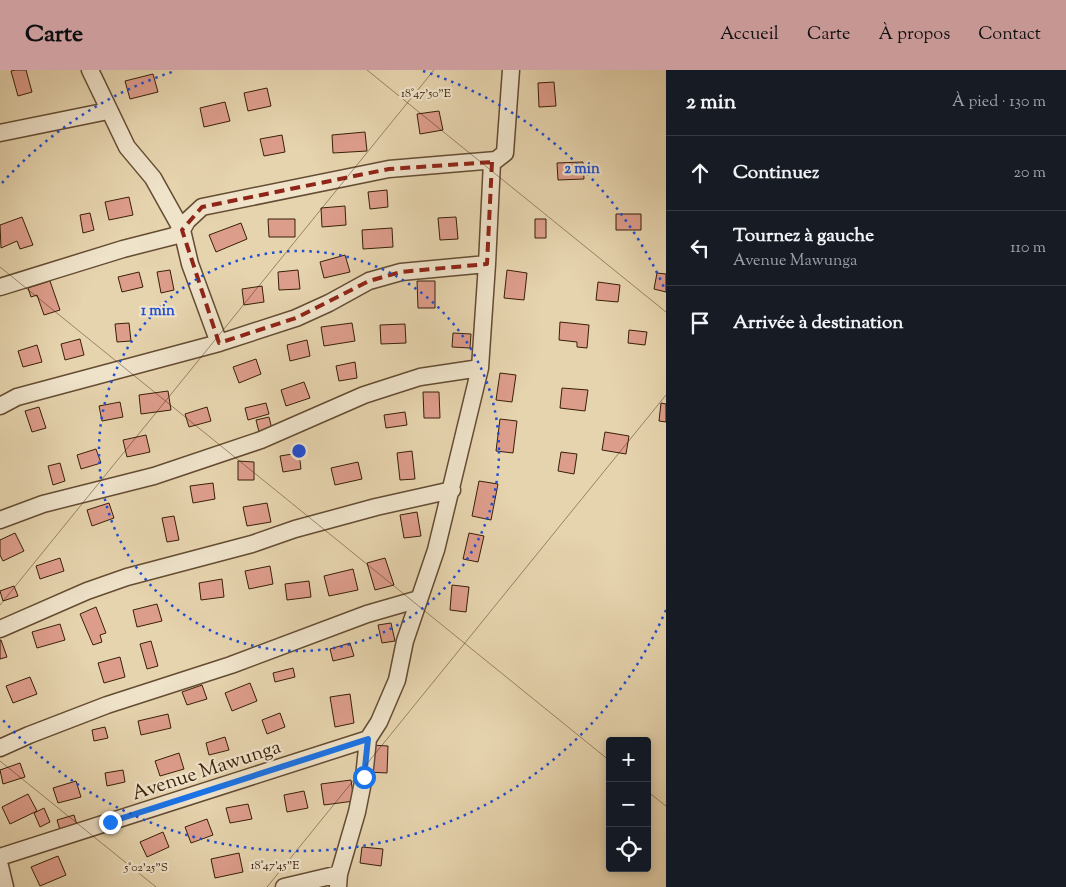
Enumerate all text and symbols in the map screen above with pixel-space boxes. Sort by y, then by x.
text: Carte [25,18,83,52]
text: Accueil [720,22,779,48]
text: Carte [807,22,851,48]
text: À propos [879,22,950,48]
text: Contact [978,22,1041,48]
text: 18°47'50"E [401,85,452,103]
text: 2 min [686,88,736,118]
text: À pied · 130 m [952,91,1046,114]
text: 2 min [564,159,600,180]
icon: ahead [686,159,714,187]
text: Continuez [733,160,819,187]
text: 20 m [1013,162,1046,185]
text: Tournez à gauche [733,223,874,250]
icon: left [686,234,714,262]
text: 110 m [1010,237,1046,260]
text: Avenue Mawunga [733,250,857,273]
text: 1 min [141,301,175,322]
icon: arrive [686,309,714,337]
text: Arrivée à destination [733,310,904,337]
centre of rings [290,442,308,460]
street label: Avenue Mawunga [128,734,285,809]
map controls [606,737,651,872]
button: + [606,737,651,782]
route start [353,766,376,789]
button: − [606,782,651,827]
route end [99,811,122,834]
button: locate [606,827,651,872]
text: 18°47'45"E [251,857,300,875]
text: 5°02'25"S [123,859,168,877]

